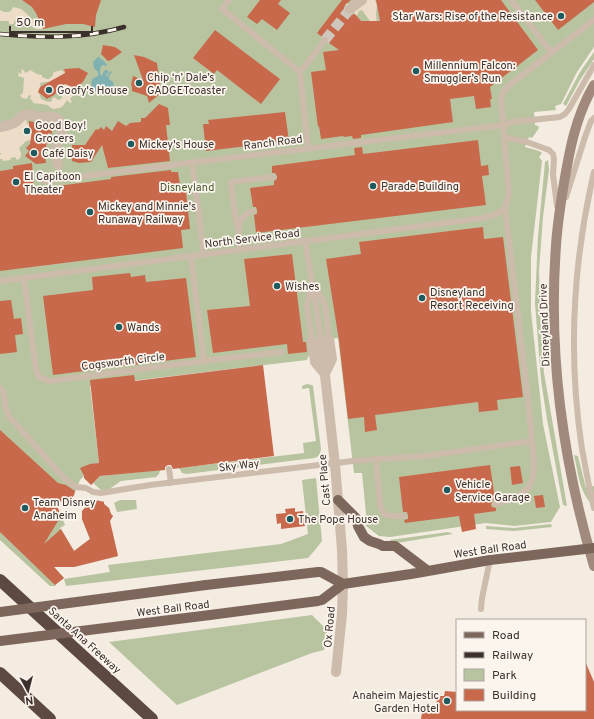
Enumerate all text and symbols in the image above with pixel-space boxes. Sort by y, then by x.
scale bar [10,8,92,34]
place label: Star Wars: Rise of the Resistance [392,10,553,24]
marker: Star Wars: Rise of the Resistance [556,11,566,21]
text: 50 m [16,15,44,31]
place label: Millennium Falcon: Smuggler’s Run [424,59,515,86]
marker: Millennium Falcon: Smuggler’s Run [411,66,421,76]
place label: Chip ‘n’ Dale’s GADGETcoaster [147,71,226,98]
marker: Chip ‘n’ Dale’s GADGETcoaster [134,78,144,88]
place label: Goofy's House [57,84,128,98]
marker: Goofy's House [44,85,54,95]
place label: Good Boy! Grocers [35,119,86,146]
marker: Good Boy! Grocers [22,126,32,136]
street label: Ranch Road [243,132,303,154]
place label: Mickey's House [139,138,214,152]
marker: Mickey's House [126,139,136,149]
place label: Café Daisy [42,147,94,161]
marker: Café Daisy [29,148,39,158]
place label: El Capitoon Theater [24,170,81,197]
marker: El Capitoon Theater [11,177,21,187]
place label: Parade Building [381,180,459,194]
park label: Disneyland [160,181,214,195]
marker: Parade Building [368,181,378,191]
place label: Mickey and Minnie's Runaway Railway [98,200,196,227]
marker: Mickey and Minnie's Runaway Railway [85,207,95,217]
street label: North Service Road [204,226,301,252]
place label: Wishes [285,280,320,294]
marker: Wishes [272,281,282,291]
street label: Disneyland Drive [537,283,553,367]
place label: Disneyland Resort Receiving [430,286,514,313]
marker: Disneyland Resort Receiving [417,293,427,303]
place label: Wands [127,321,160,335]
marker: Wands [114,322,124,332]
street label: Cogsworth Circle [81,350,166,374]
street label: Cast Place [316,453,334,506]
street label: Sky Way [218,457,260,475]
place label: Vehicle Service Garage [455,478,530,505]
marker: Vehicle Service Garage [442,485,452,495]
place label: Team Disney Anaheim [33,496,96,523]
marker: Team Disney Anaheim [20,503,30,513]
place label: The Pope House [298,513,378,527]
marker: The Pope House [285,514,295,524]
street label: West Ball Road [453,538,528,562]
street label: West Ball Road [136,598,210,620]
street label: Santa Ana Freeway [45,604,124,677]
street label: Ox Road [321,606,339,648]
legend [456,619,586,711]
text: Road [492,628,520,644]
text: Railway [492,648,533,664]
text: Park [492,668,517,684]
north arrow [8,671,48,711]
text: Building [492,688,536,704]
place label: Anaheim Majestic Garden Hotel [352,689,439,716]
text: N [24,693,34,707]
marker: Anaheim Majestic Garden Hotel [442,696,452,706]

